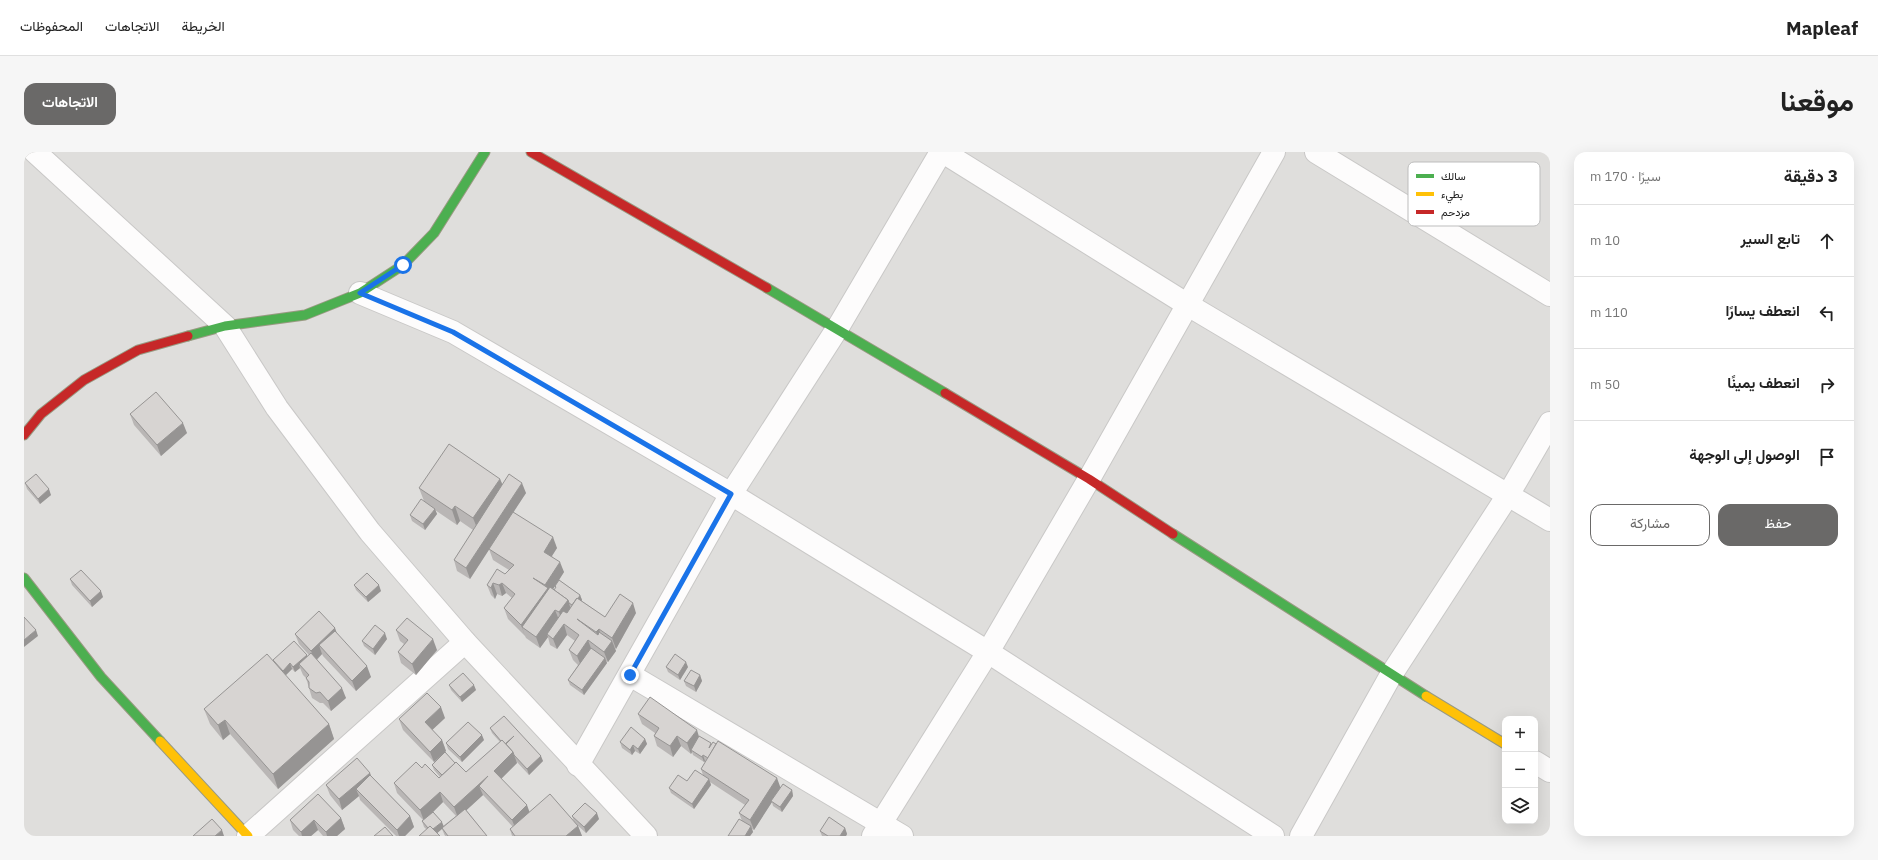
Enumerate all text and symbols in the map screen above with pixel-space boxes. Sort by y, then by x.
text: Mapleaf [1786,16,1858,40]
text: المحفوظات [20,17,83,35]
text: الاتجاهات [105,17,159,35]
text: الخريطة [181,17,225,35]
text: موقعنا [1780,82,1854,119]
button: الاتجاهات [24,83,116,125]
legend [1408,162,1540,226]
text: 3 دقيقة [1784,165,1838,187]
text: سيرًا · 170 m [1590,168,1661,185]
text: سالك [1441,169,1466,183]
text: بطيء [1441,187,1463,204]
text: مزدحم [1441,205,1470,220]
text: تابع السير [1741,229,1800,248]
icon: ahead [1816,230,1838,252]
text: 10 m [1590,232,1620,249]
route start [394,256,412,274]
text: انعطف يسارًا [1725,301,1800,320]
icon: left [1816,302,1838,324]
text: 110 m [1590,304,1628,321]
text: انعطف يمينًا [1727,373,1800,392]
icon: right [1816,374,1838,396]
text: 50 m [1590,376,1620,393]
text: الوصول إلى الوجهة [1689,445,1800,464]
icon: arrive [1816,446,1838,468]
button: مشاركة [1590,504,1710,546]
button: حفظ [1718,504,1838,546]
route end [621,666,639,684]
map controls [1502,716,1538,824]
button: + [1502,716,1538,752]
button: − [1502,752,1538,788]
button: layers [1502,788,1538,824]

